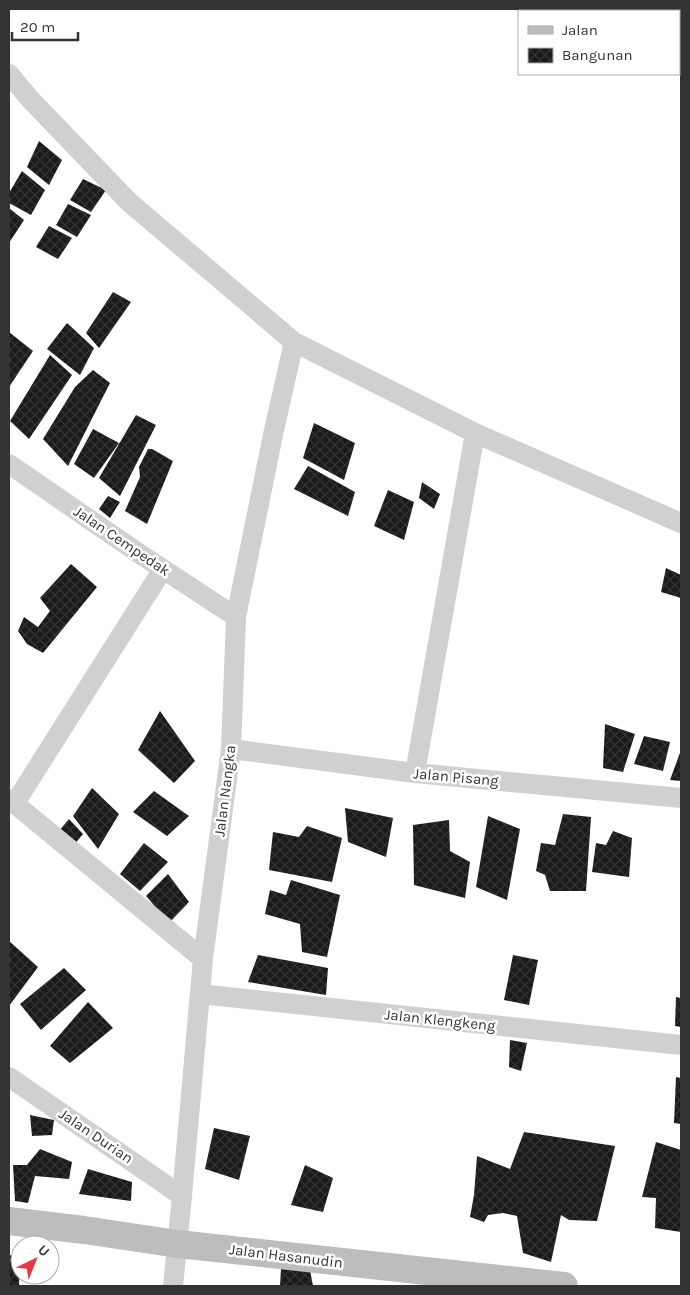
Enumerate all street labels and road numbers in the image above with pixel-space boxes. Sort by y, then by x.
street label: Jalan Cempedak [70,502,174,580]
street label: Jalan Nangka [210,744,240,838]
street label: Jalan Pisang [412,764,500,790]
street label: Jalan Klengkeng [384,1005,497,1035]
street label: Jalan Durian [55,1105,137,1167]
street label: Jalan Hasanudin [228,1240,344,1272]

